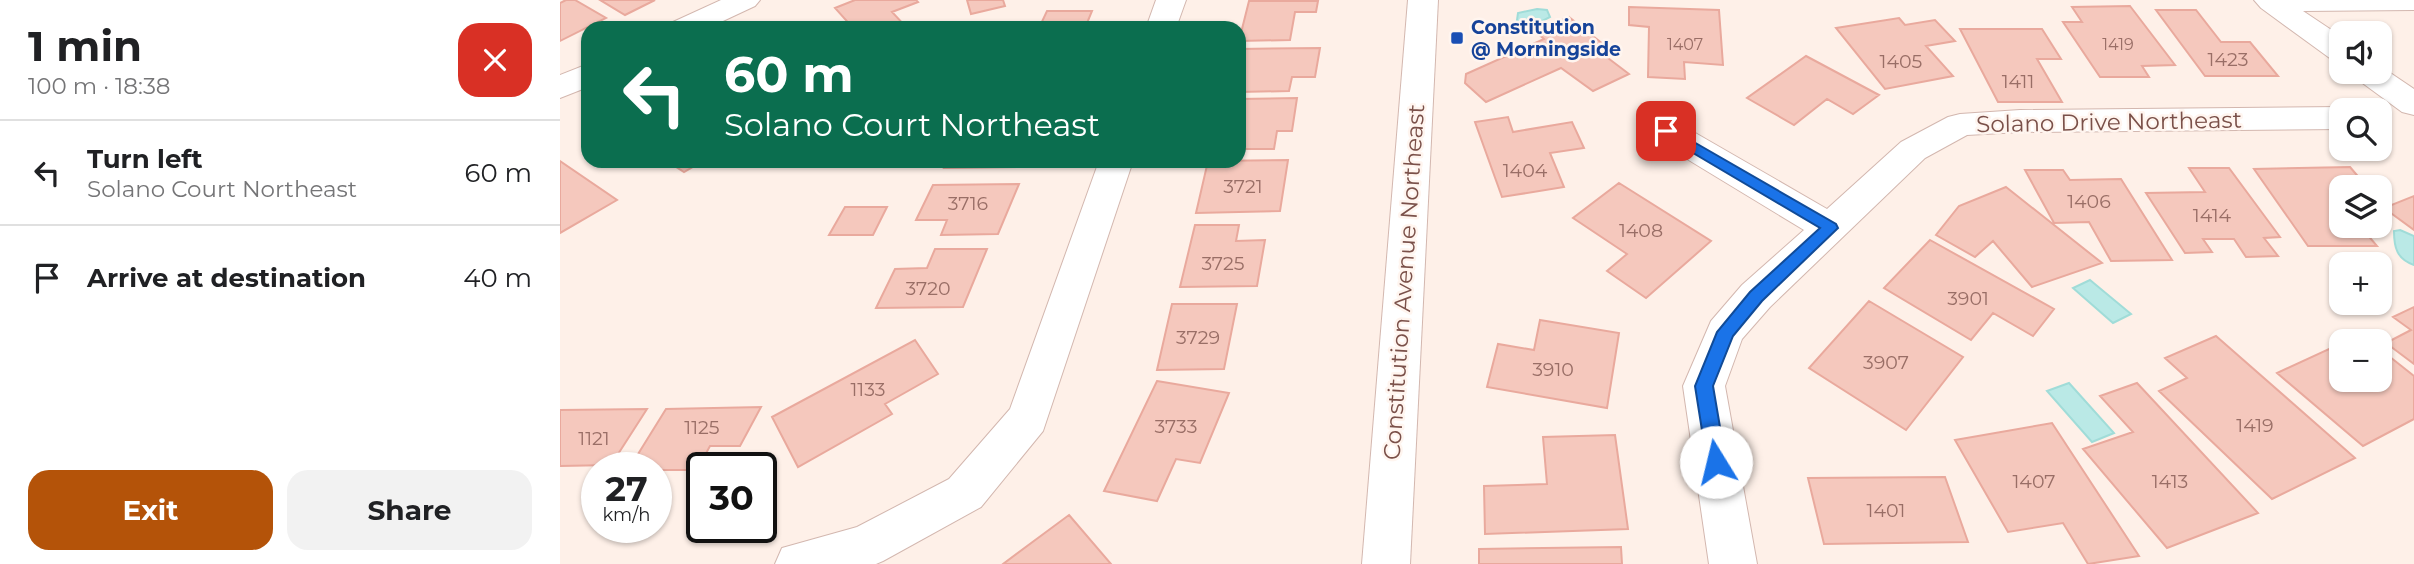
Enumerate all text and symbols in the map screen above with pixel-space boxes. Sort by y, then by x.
place label: Constitution @ Morningside [1471,16,1621,61]
text: 1 min [28,20,142,72]
map controls [2329,21,2392,392]
button: sound [2329,21,2392,84]
button: close [458,23,532,97]
marker: Constitution @ Morningside [1449,30,1465,46]
house number: 1407 [1667,35,1703,54]
house number: 1419 [2102,35,2134,54]
text: 60 m [724,45,854,104]
house number: 1423 [2208,48,2248,71]
icon: left [609,49,700,140]
house number: 1405 [1880,50,1923,73]
house number: 1411 [2002,70,2034,93]
text: 100 m · 18:38 [28,72,171,100]
button: search [2329,98,2392,161]
pin [1636,101,1696,161]
street label: Constitution Avenue Northeast [1378,103,1430,461]
text: Solano Court Northeast [724,105,1100,144]
street label: Solano Drive Northeast [1976,106,2242,138]
icon: arrive [1647,112,1685,150]
text: Turn left [87,143,203,175]
icon: left [28,154,66,192]
text: 60 m [465,157,532,189]
house number: 1404 [1503,159,1548,182]
text: Solano Court Northeast [87,175,357,203]
house number: 3721 [1223,175,1263,198]
button: layers [2329,175,2392,238]
house number: 1406 [2067,190,2111,213]
house number: 3716 [948,192,988,215]
house number: 1414 [2193,204,2232,227]
house number: 1408 [1619,219,1663,242]
house number: 3725 [1201,252,1245,275]
button: + [2329,252,2392,315]
icon: arrive [28,259,66,297]
text: Arrive at destination [87,262,366,294]
text: 40 m [463,262,532,294]
house number: 3720 [906,277,951,300]
house number: 3901 [1947,287,1989,310]
house number: 3729 [1176,326,1220,349]
button: − [2329,329,2392,392]
house number: 3907 [1863,351,1909,374]
house number: 3910 [1532,358,1574,381]
house number: 1133 [850,378,886,401]
house number: 1419 [2236,414,2274,437]
house number: 3733 [1155,415,1197,438]
house number: 1125 [684,416,720,439]
position arrow [1679,425,1753,499]
house number: 1121 [578,427,610,450]
speed limit sign: 30 [686,452,777,543]
text: 27 [605,467,648,510]
button: Exit [28,470,273,550]
button: Share [287,470,532,550]
house number: 1407 [2012,470,2056,493]
house number: 1413 [2152,470,2188,493]
house number: 1401 [1867,499,1905,522]
text: km/h [602,504,651,526]

